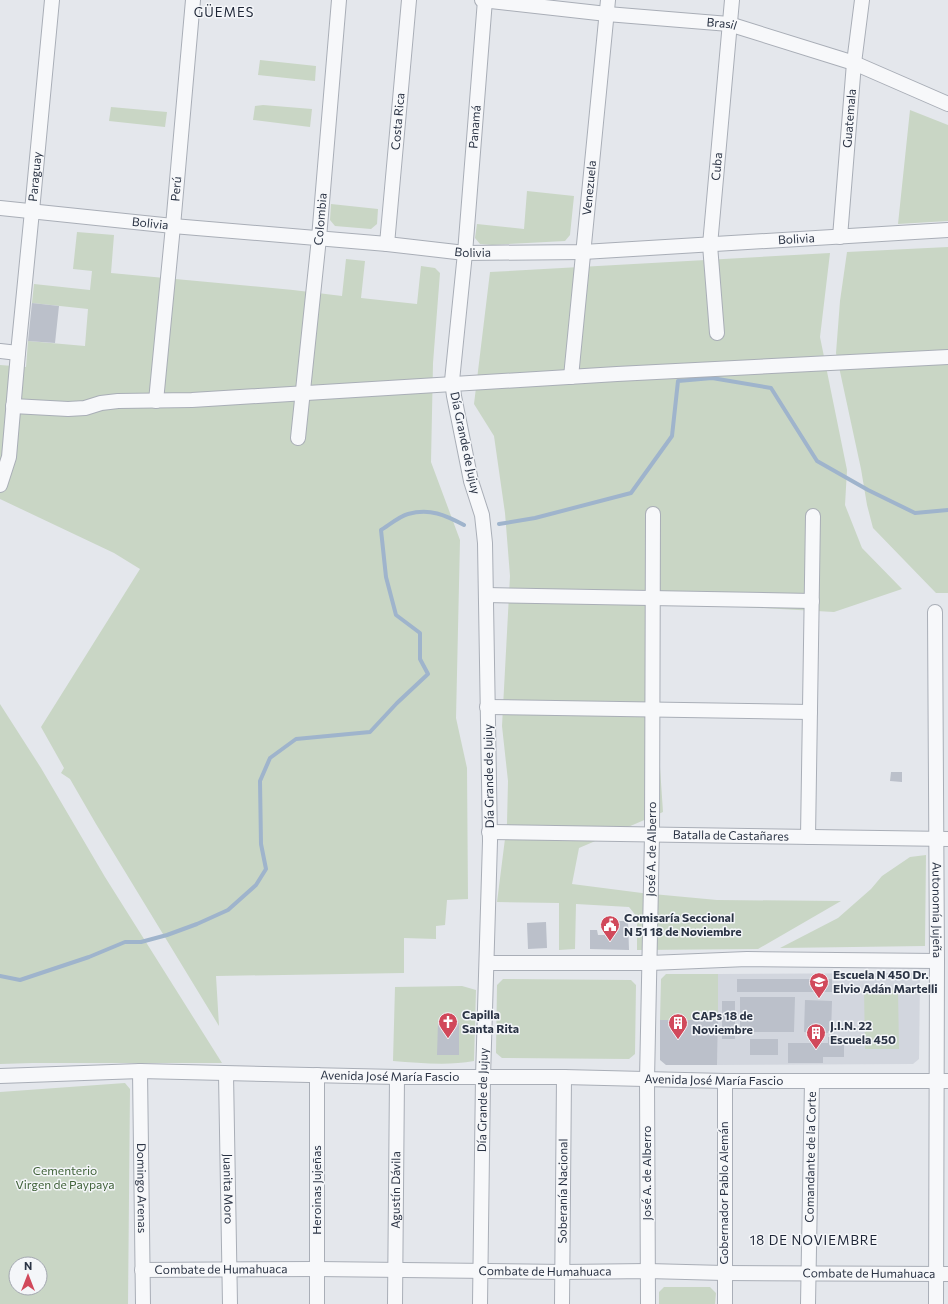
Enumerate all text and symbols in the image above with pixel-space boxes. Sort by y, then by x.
district label: GÜEMES [194,4,254,20]
street label: Brasil [706,14,739,32]
street label: Guatemala [839,88,858,148]
street label: Costa Rica [387,92,407,151]
street label: Panamá [465,105,483,149]
street label: Paraguay [25,151,44,202]
street label: Cuba [708,152,724,181]
street label: Venezuela [579,160,598,216]
street label: Perú [167,176,183,202]
street label: Colombia [310,192,329,246]
street label: Bolivia [131,214,169,231]
street label: Bolivia [778,230,815,246]
street label: Bolivia [454,244,491,259]
street label: Día Grande de Jujuy [447,390,484,496]
street label: Día Grande de Jujuy [480,724,497,828]
street label: José A. de Alberro [643,801,658,897]
street label: Batalla de Castañares [673,827,789,843]
street label: Autonomía Jujeña [930,862,945,958]
place label: Comisaría Seccional N 51 18 de Noviembre [624,910,742,938]
public building icon: Comisaría Seccional N 51 18 de Noviembre [599,914,621,942]
place label: Escuela N 450 Dr. Elvio Adán Martelli [833,967,938,995]
school or university icon: Escuela N 450 Dr. Elvio Adán Martelli [808,971,830,999]
place label: Capilla Santa Rita [462,1007,519,1035]
place label: CAPs 18 de Noviembre [692,1008,753,1036]
church icon: Capilla Santa Rita [437,1011,459,1039]
building icon: CAPs 18 de Noviembre [667,1012,689,1040]
place label: J.I.N. 22 Escuela 450 [830,1018,896,1046]
building icon: J.I.N. 22 Escuela 450 [805,1022,827,1050]
street label: Día Grande de Jujuy [474,1048,490,1152]
street label: Avenida José María Fascio [320,1067,459,1083]
street label: Avenida José María Fascio [644,1071,783,1087]
street label: Comandante de la Corte [801,1091,818,1223]
street label: Gobernador Pablo Alemán [716,1121,730,1265]
street label: José A. de Alberro [639,1126,654,1220]
street label: Soberanía Nacional [555,1138,569,1244]
street label: Domingo Arenas [135,1143,150,1233]
street label: Heroinas Jujeñas [309,1145,324,1235]
street label: Agustín Dávila [388,1151,402,1229]
street label: Juanita Moro [220,1154,237,1224]
park label: Cementerio Virgen de Paypaya [15,1163,115,1191]
district label: 18 DE NOVIEMBRE [750,1232,878,1248]
north arrow [8,1256,48,1296]
text: N [24,1259,32,1272]
street label: Combate de Humahuaca [154,1261,288,1276]
street label: Combate de Humahuaca [478,1263,612,1278]
street label: Combate de Humahuaca [802,1265,935,1280]

